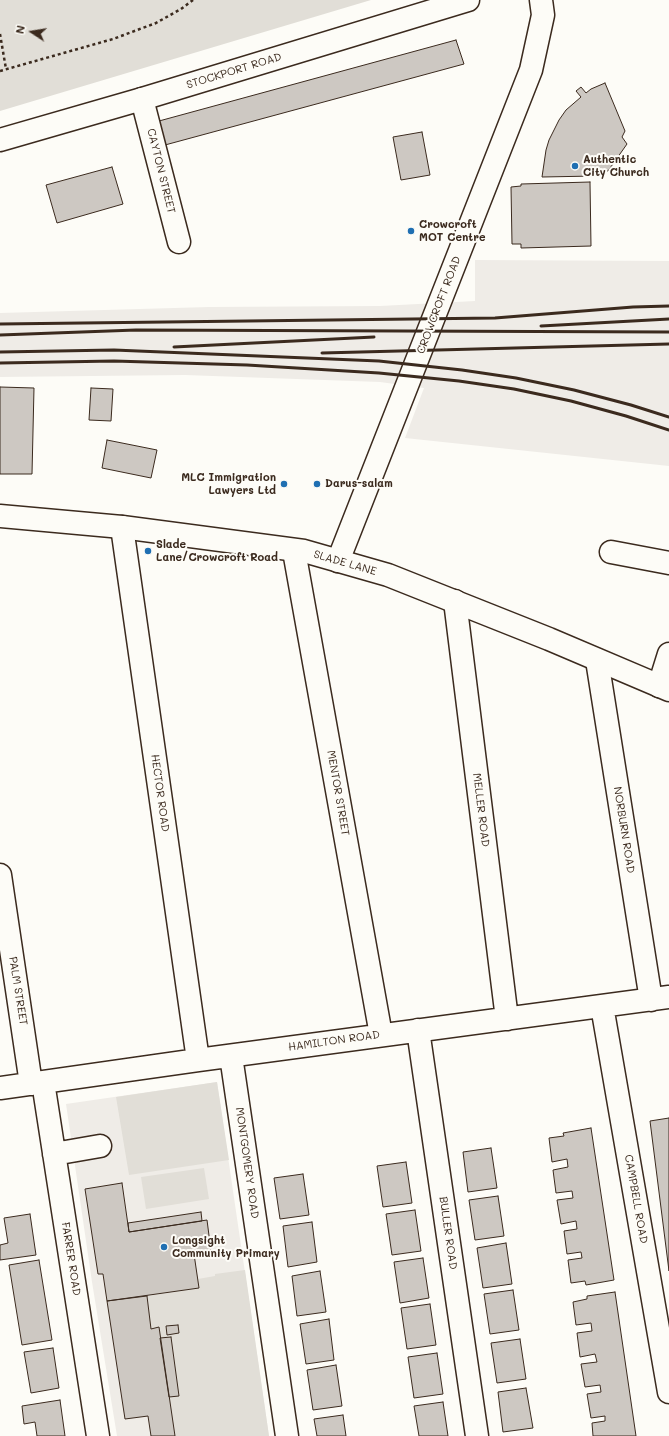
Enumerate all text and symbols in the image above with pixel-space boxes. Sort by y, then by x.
north arrow [12,12,52,52]
text: N [12,24,28,35]
street label: STOCKPORT ROAD [185,50,283,92]
street label: CAYTON STREET [144,127,178,215]
place label: Authentic City Church [583,153,649,179]
marker: Authentic City Church [570,161,580,171]
place label: Crowcroft MOT Centre [419,218,485,244]
marker: Crowcroft MOT Centre [406,226,416,236]
street label: CROWCROFT ROAD [414,254,464,356]
place label: MLC Immigration Lawyers Ltd [181,471,276,497]
place label: Darus-salam [325,477,393,491]
marker: MLC Immigration Lawyers Ltd [279,479,289,489]
marker: Darus-salam [312,479,322,489]
place label: Slade Lane/Crowcroft Road [156,538,278,564]
marker: Slade Lane/Crowcroft Road [143,546,153,556]
street label: SLADE LANE [312,548,378,578]
street label: MENTOR STREET [324,749,352,837]
street label: HECTOR ROAD [148,753,172,833]
street label: MELLER ROAD [470,772,492,848]
street label: NORBURN ROAD [611,786,637,874]
street label: PALM STREET [6,956,30,1026]
street label: HAMILTON ROAD [287,1028,381,1054]
street label: MONTGOMERY ROAD [233,1106,261,1220]
street label: CAMPBELL ROAD [622,1153,650,1245]
street label: BULLER ROAD [436,1196,460,1270]
street label: FARRER ROAD [59,1221,83,1297]
place label: Longsight Community Primary [172,1234,280,1260]
marker: Longsight Community Primary [159,1242,169,1252]

